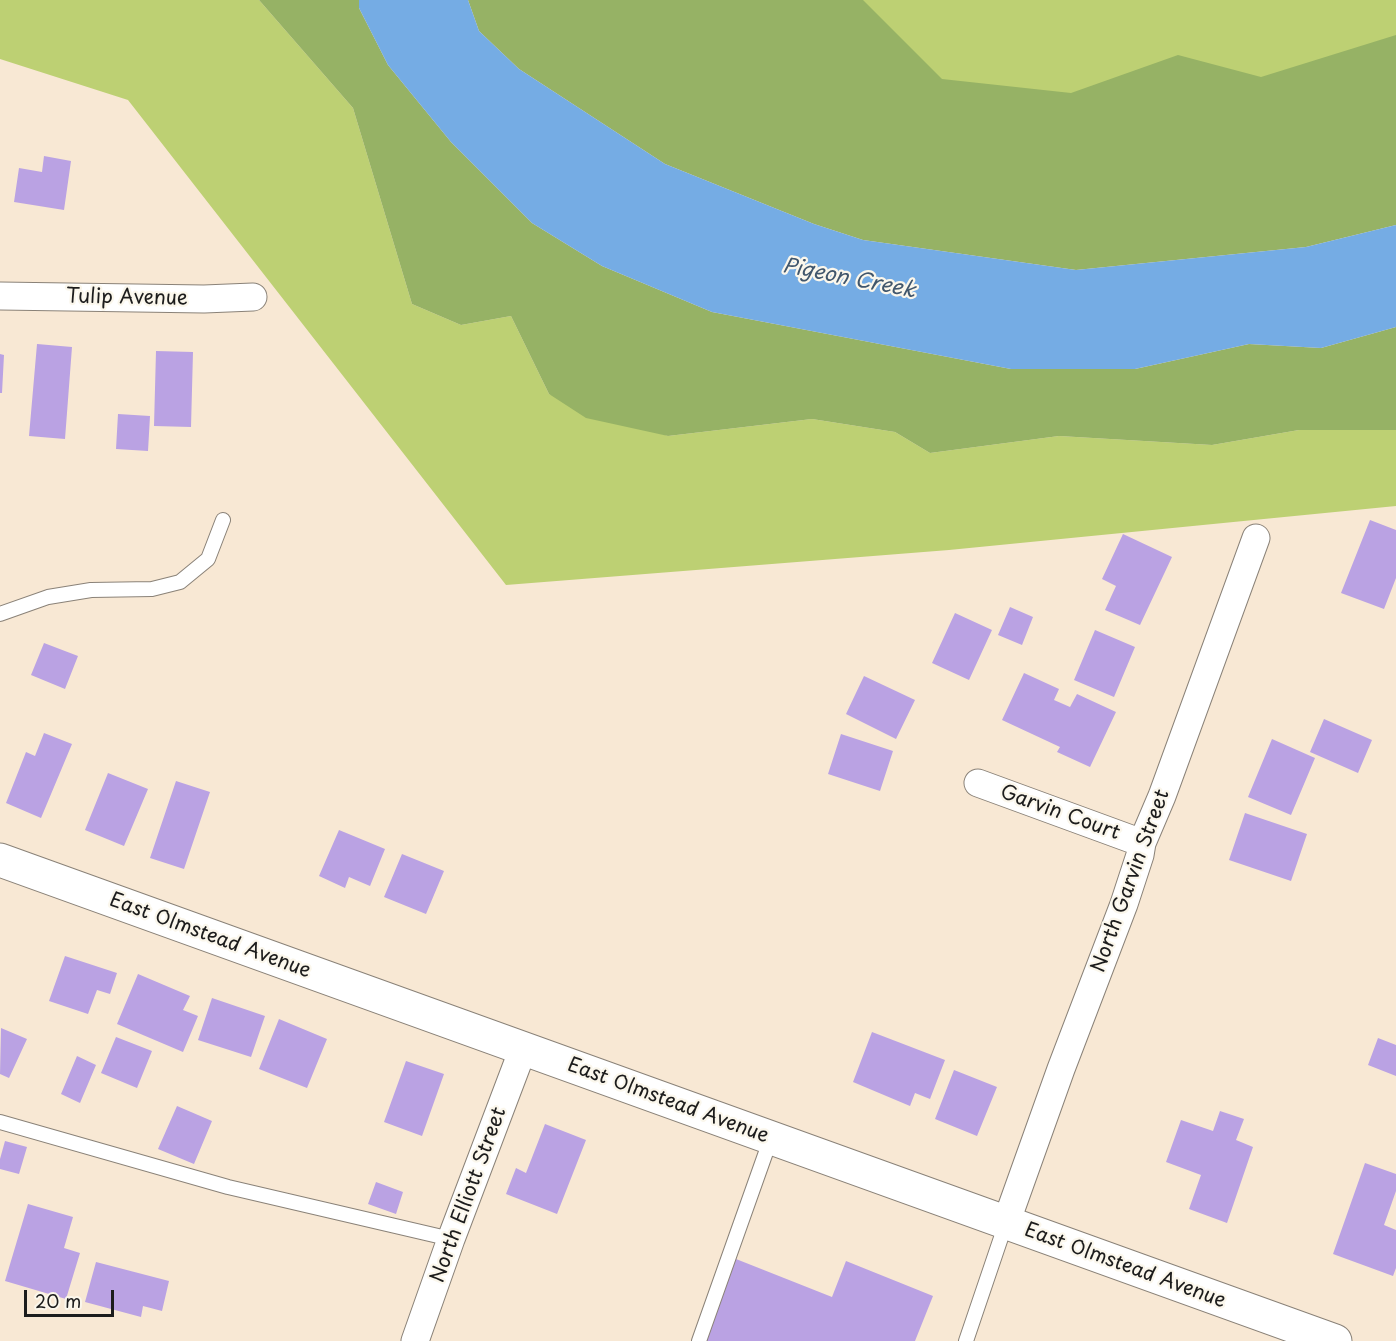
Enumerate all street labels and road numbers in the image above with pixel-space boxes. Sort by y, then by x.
street label: Tulip Avenue [66,285,188,311]
street label: Garvin Court [997,780,1123,846]
street label: North Garvin Street [1087,786,1175,976]
street label: East Olmstead Avenue [106,888,314,984]
street label: East Olmstead Avenue [564,1053,772,1149]
street label: North Elliott Street [426,1104,512,1286]
street label: East Olmstead Avenue [1021,1218,1229,1314]

